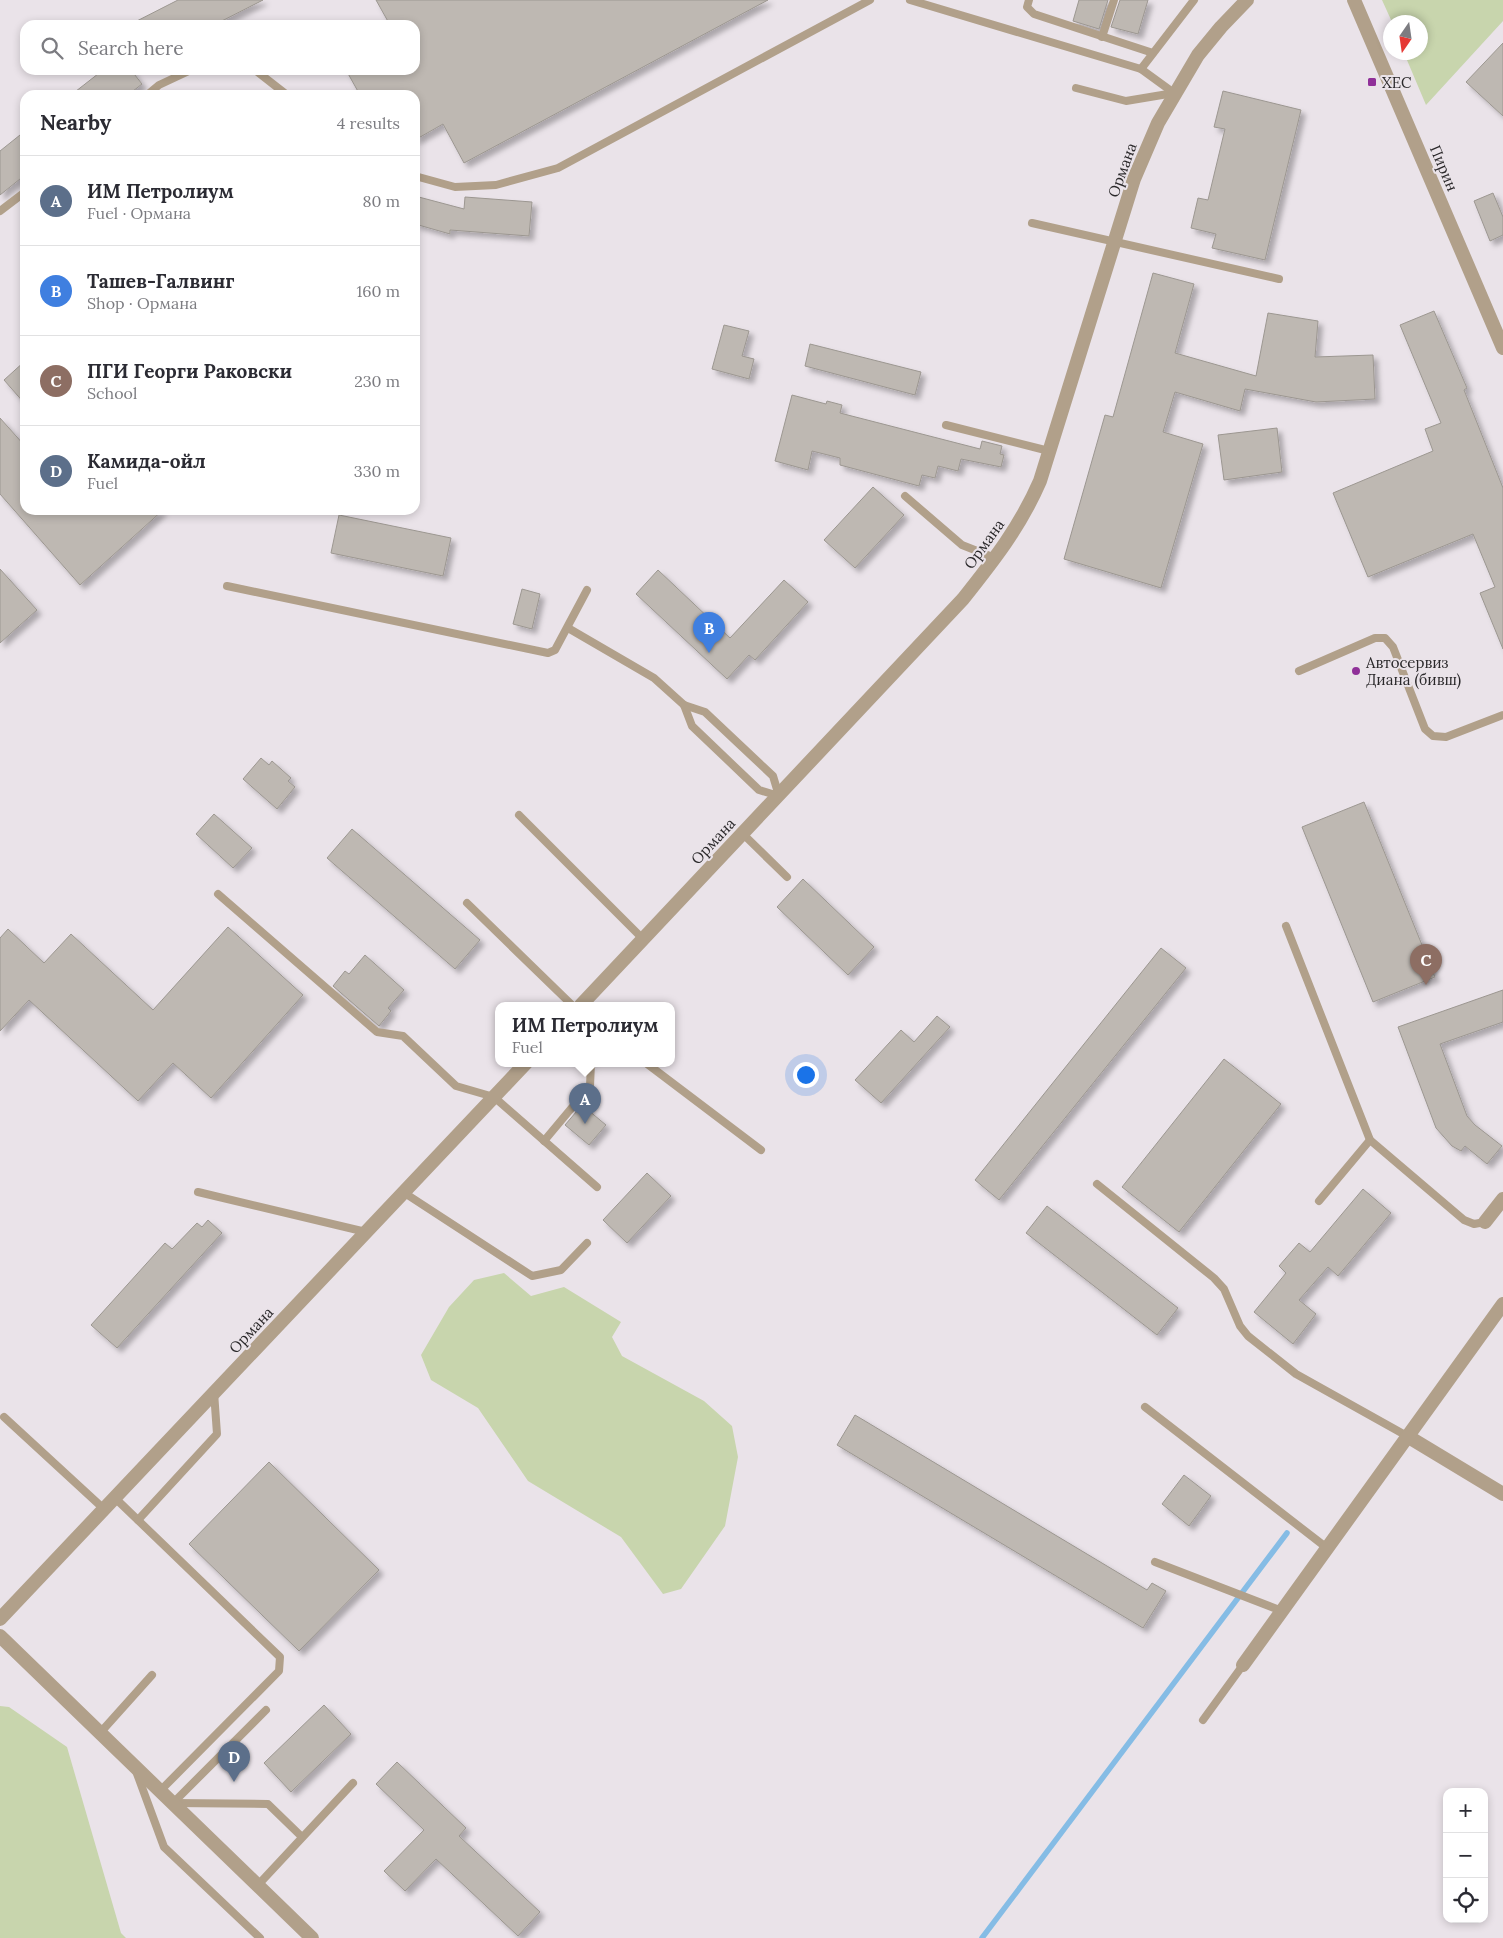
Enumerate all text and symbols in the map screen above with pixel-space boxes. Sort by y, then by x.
north arrow [1383,15,1428,60]
search box [20,20,420,75]
icon: search [38,34,66,62]
text: Search here [78,36,184,60]
place label: ХЕС [1382,73,1412,92]
marker: ХЕС [1366,76,1378,88]
text: Nearby [40,109,111,136]
text: 4 results [337,113,400,133]
street label: Ормана [1103,140,1141,200]
street label: Пирин [1426,142,1462,194]
text: ИМ Петролиум [87,179,234,203]
text: A [51,191,61,211]
text: 80 m [363,191,400,211]
text: Fuel · Ормана [87,203,191,223]
text: Ташев-Галвинг [87,269,235,293]
text: B [51,281,61,301]
text: 160 m [356,281,400,301]
text: Shop · Ормана [87,293,198,313]
text: ПГИ Георги Раковски [87,359,292,383]
text: C [50,371,62,391]
text: 230 m [354,371,400,391]
text: School [87,383,137,403]
text: Камида-ойл [87,449,206,473]
text: D [50,461,62,481]
text: 330 m [354,461,400,481]
text: Fuel [87,473,118,493]
street label: Ормана [960,515,1009,573]
pin: B [693,612,725,653]
place label: Автосервиз Диана (бивш) [1365,653,1462,690]
marker: Автосервиз Диана (бивш) [1350,665,1362,677]
street label: Ормана [687,814,739,868]
pin: C [1410,944,1442,985]
popup [495,1002,675,1067]
text: ИМ Петролиум [512,1013,658,1037]
text: Fuel [512,1037,543,1057]
your location [793,1062,819,1088]
pin: A [569,1083,601,1124]
street label: Ормана [225,1303,277,1357]
pin: D [218,1741,250,1782]
map controls [1443,1788,1488,1923]
button: + [1443,1788,1488,1833]
button: − [1443,1833,1488,1878]
button: locate [1443,1878,1488,1923]

